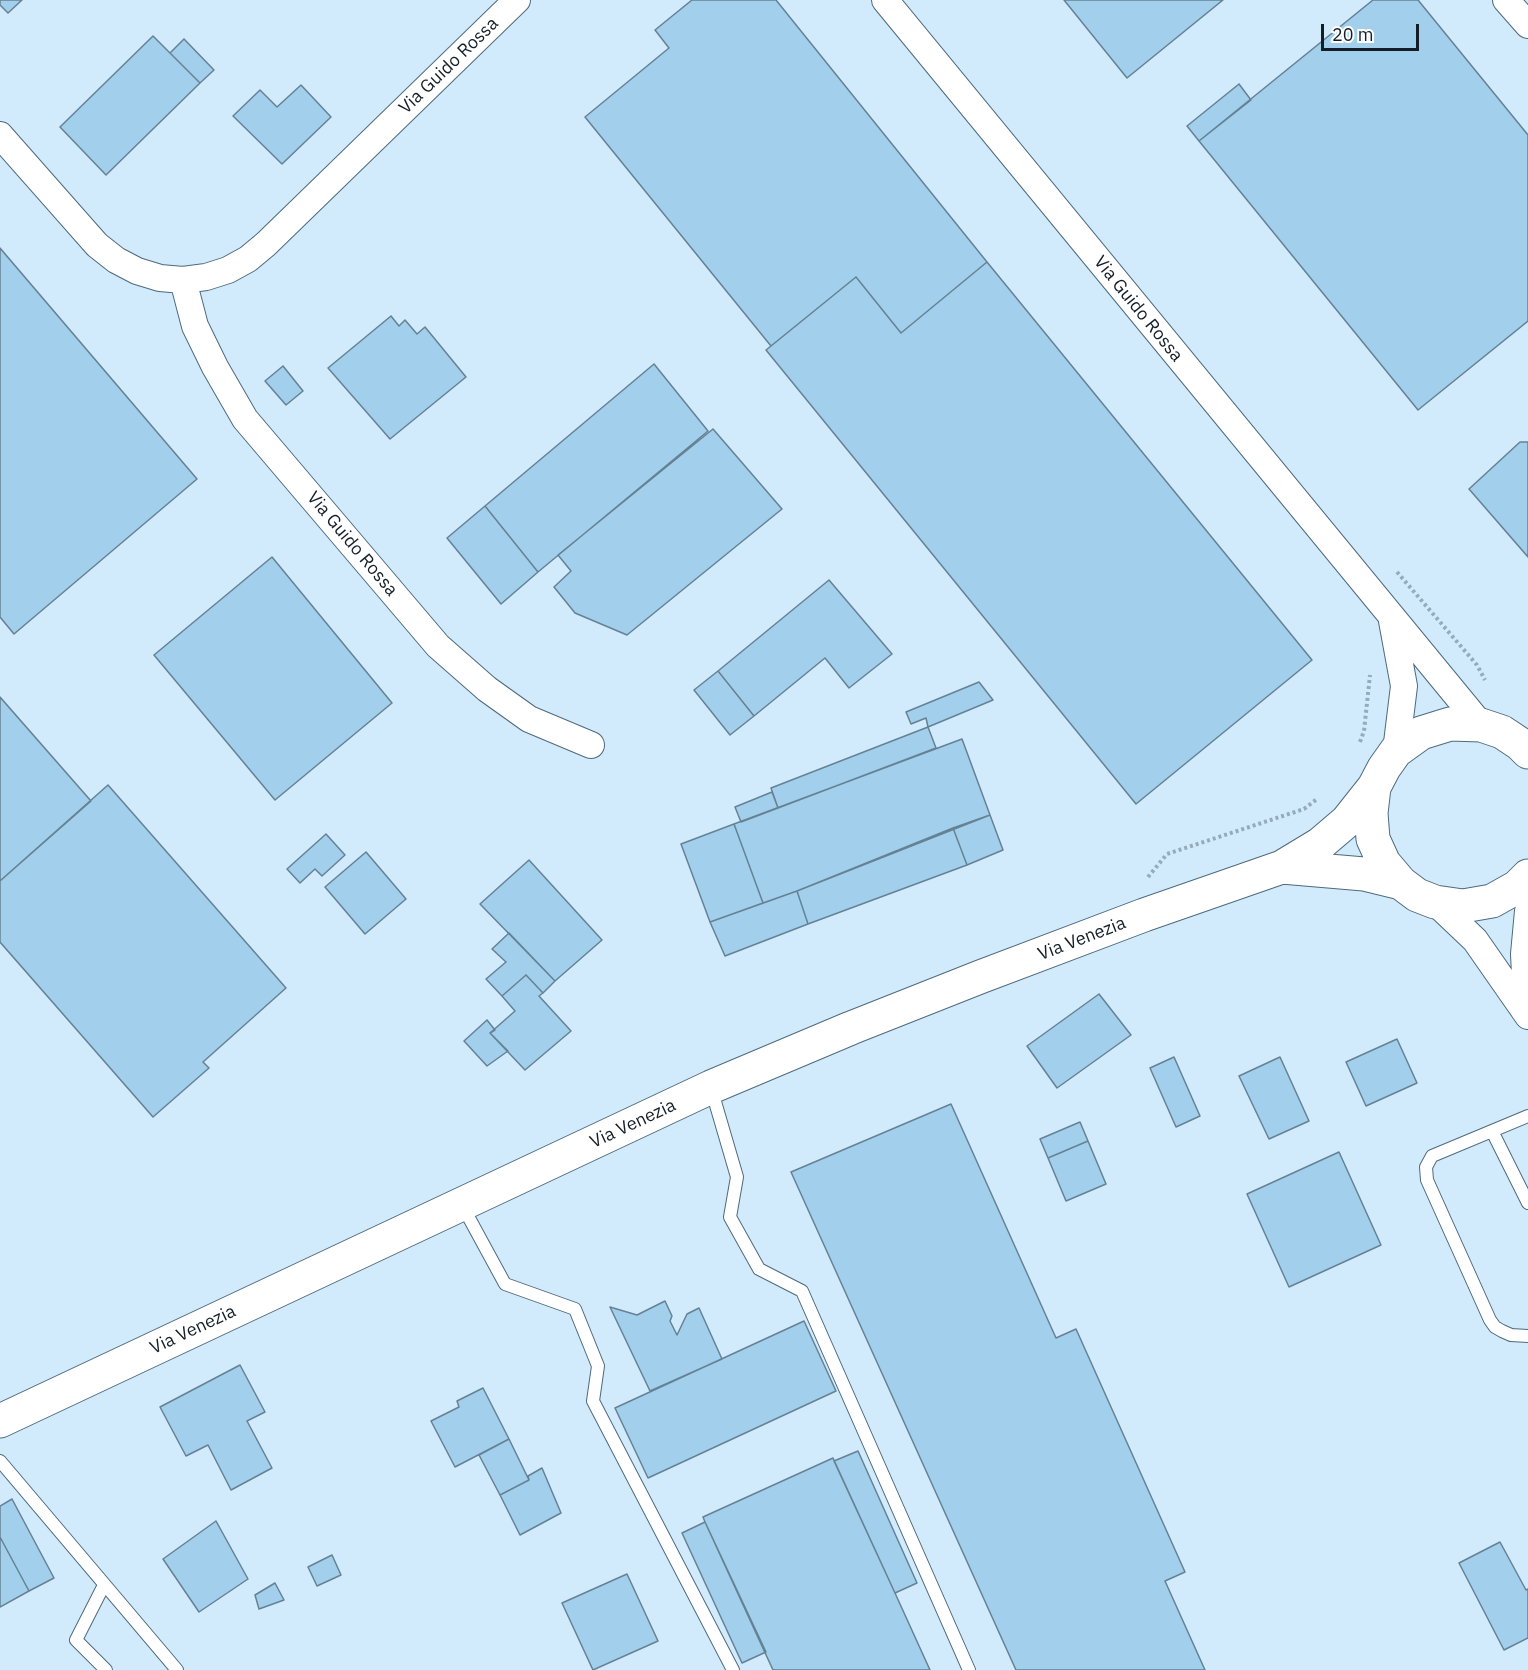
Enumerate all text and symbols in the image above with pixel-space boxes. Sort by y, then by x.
scale bar [1324,12,1422,50]
street label: Via Guido Rossa [395,13,503,119]
text: 20 m [1332,23,1374,46]
street label: Via Guido Rossa [1089,252,1187,366]
street label: Via Guido Rossa [302,487,402,601]
street label: Via Venezia [1035,912,1129,966]
street label: Via Venezia [587,1095,679,1153]
street label: Via Venezia [147,1301,239,1359]

